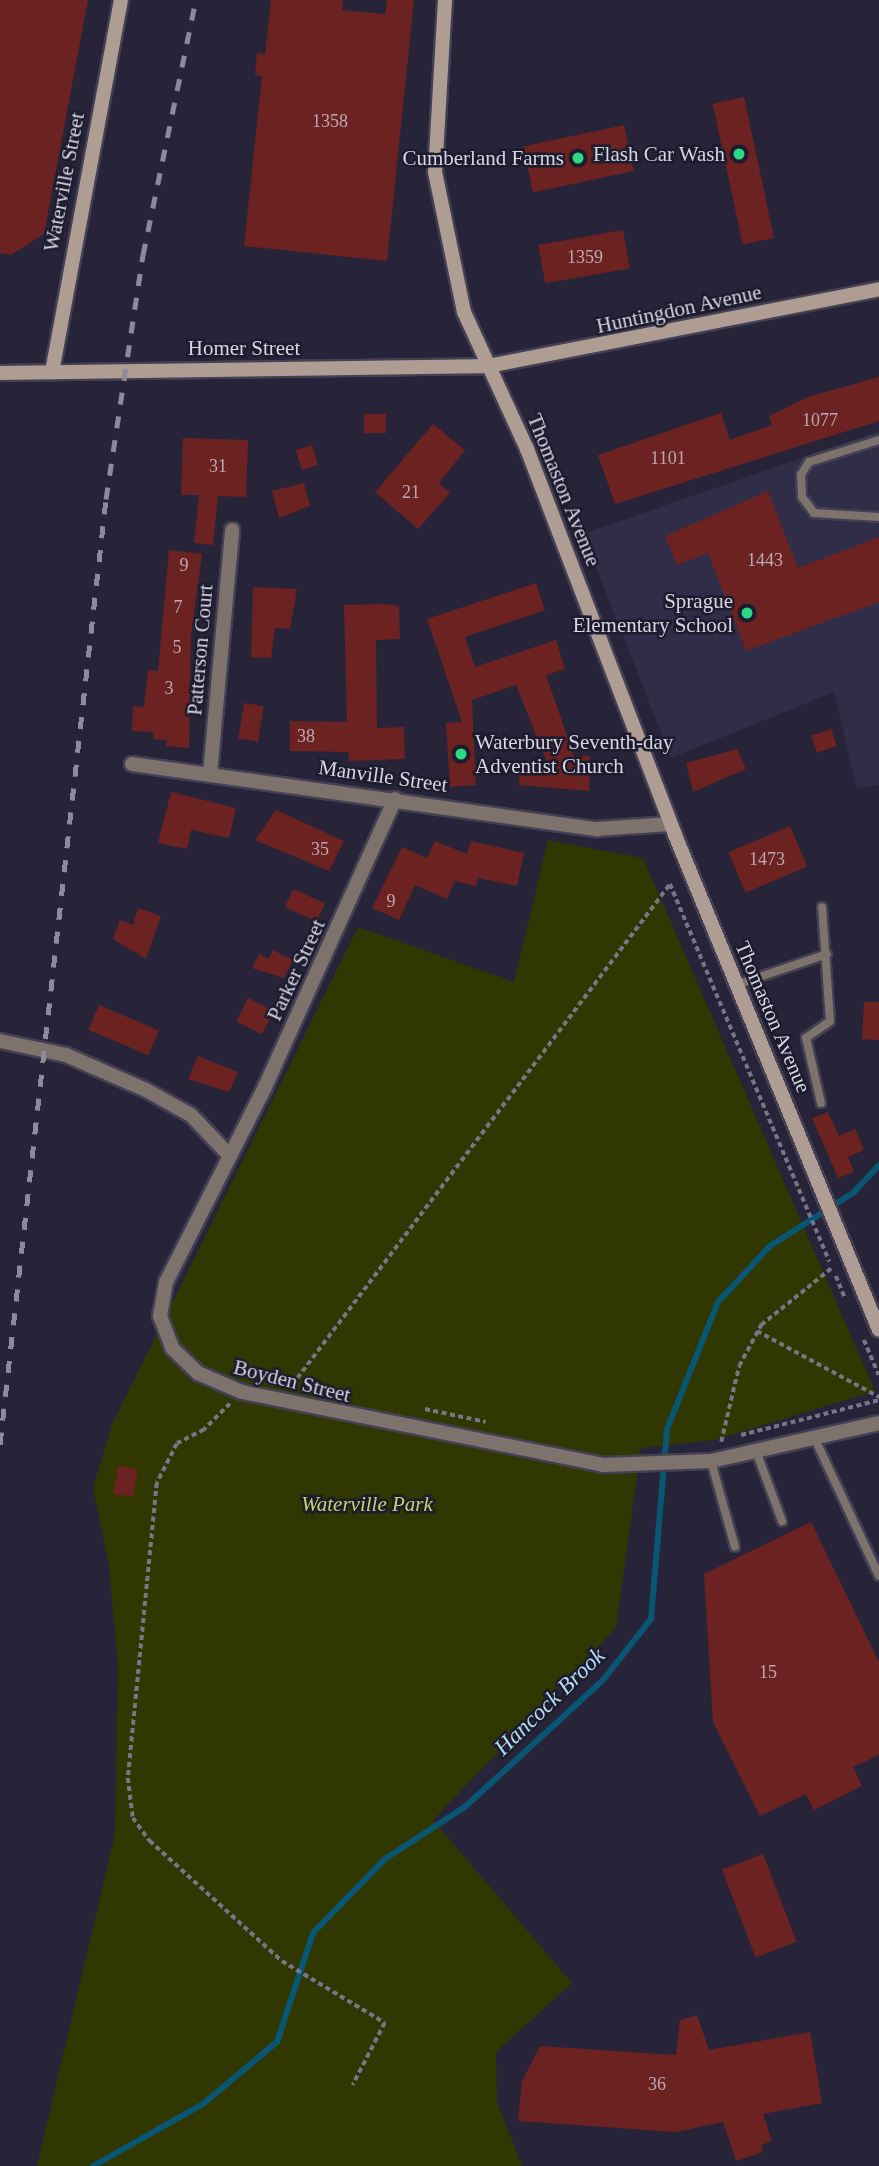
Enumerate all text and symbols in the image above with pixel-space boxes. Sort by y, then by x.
street label: Waterville Street [38,110,90,254]
house number: 1358 [312,110,348,132]
place label: Flash Car Wash [593,141,725,167]
place label: Cumberland Farms [402,145,564,171]
marker: Flash Car Wash [731,146,747,162]
marker: Cumberland Farms [570,150,586,166]
house number: 1359 [567,246,603,268]
street label: Huntingdon Avenue [594,279,764,339]
street label: Homer Street [188,335,300,361]
street label: Thomaston Avenue [522,409,606,571]
house number: 1077 [802,409,838,431]
house number: 1101 [650,447,686,469]
house number: 31 [209,455,227,477]
house number: 21 [402,481,420,503]
house number: 1443 [747,549,783,571]
house number: 9 [180,554,188,576]
street label: Patterson Court [182,584,218,716]
place label: Sprague Elementary School [573,588,733,638]
house number: 7 [174,596,182,618]
marker: Sprague Elementary School [739,605,755,621]
house number: 5 [172,636,182,658]
house number: 3 [164,677,174,699]
house number: 38 [297,725,315,747]
place label: Waterbury Seventh-day Adventist Church [475,729,673,779]
marker: Waterbury Seventh-day Adventist Church [453,746,469,762]
street label: Manville Street [317,754,449,798]
house number: 35 [311,838,329,860]
house number: 1473 [749,848,785,870]
house number: 9 [386,890,396,912]
street label: Parker Street [262,915,330,1025]
street label: Thomaston Avenue [729,937,817,1097]
street label: Boyden Street [231,1354,353,1408]
park label: Waterville Park [301,1491,433,1517]
water label: Hancock Brook [489,1642,611,1762]
house number: 15 [759,1661,777,1683]
house number: 36 [648,2073,666,2095]

